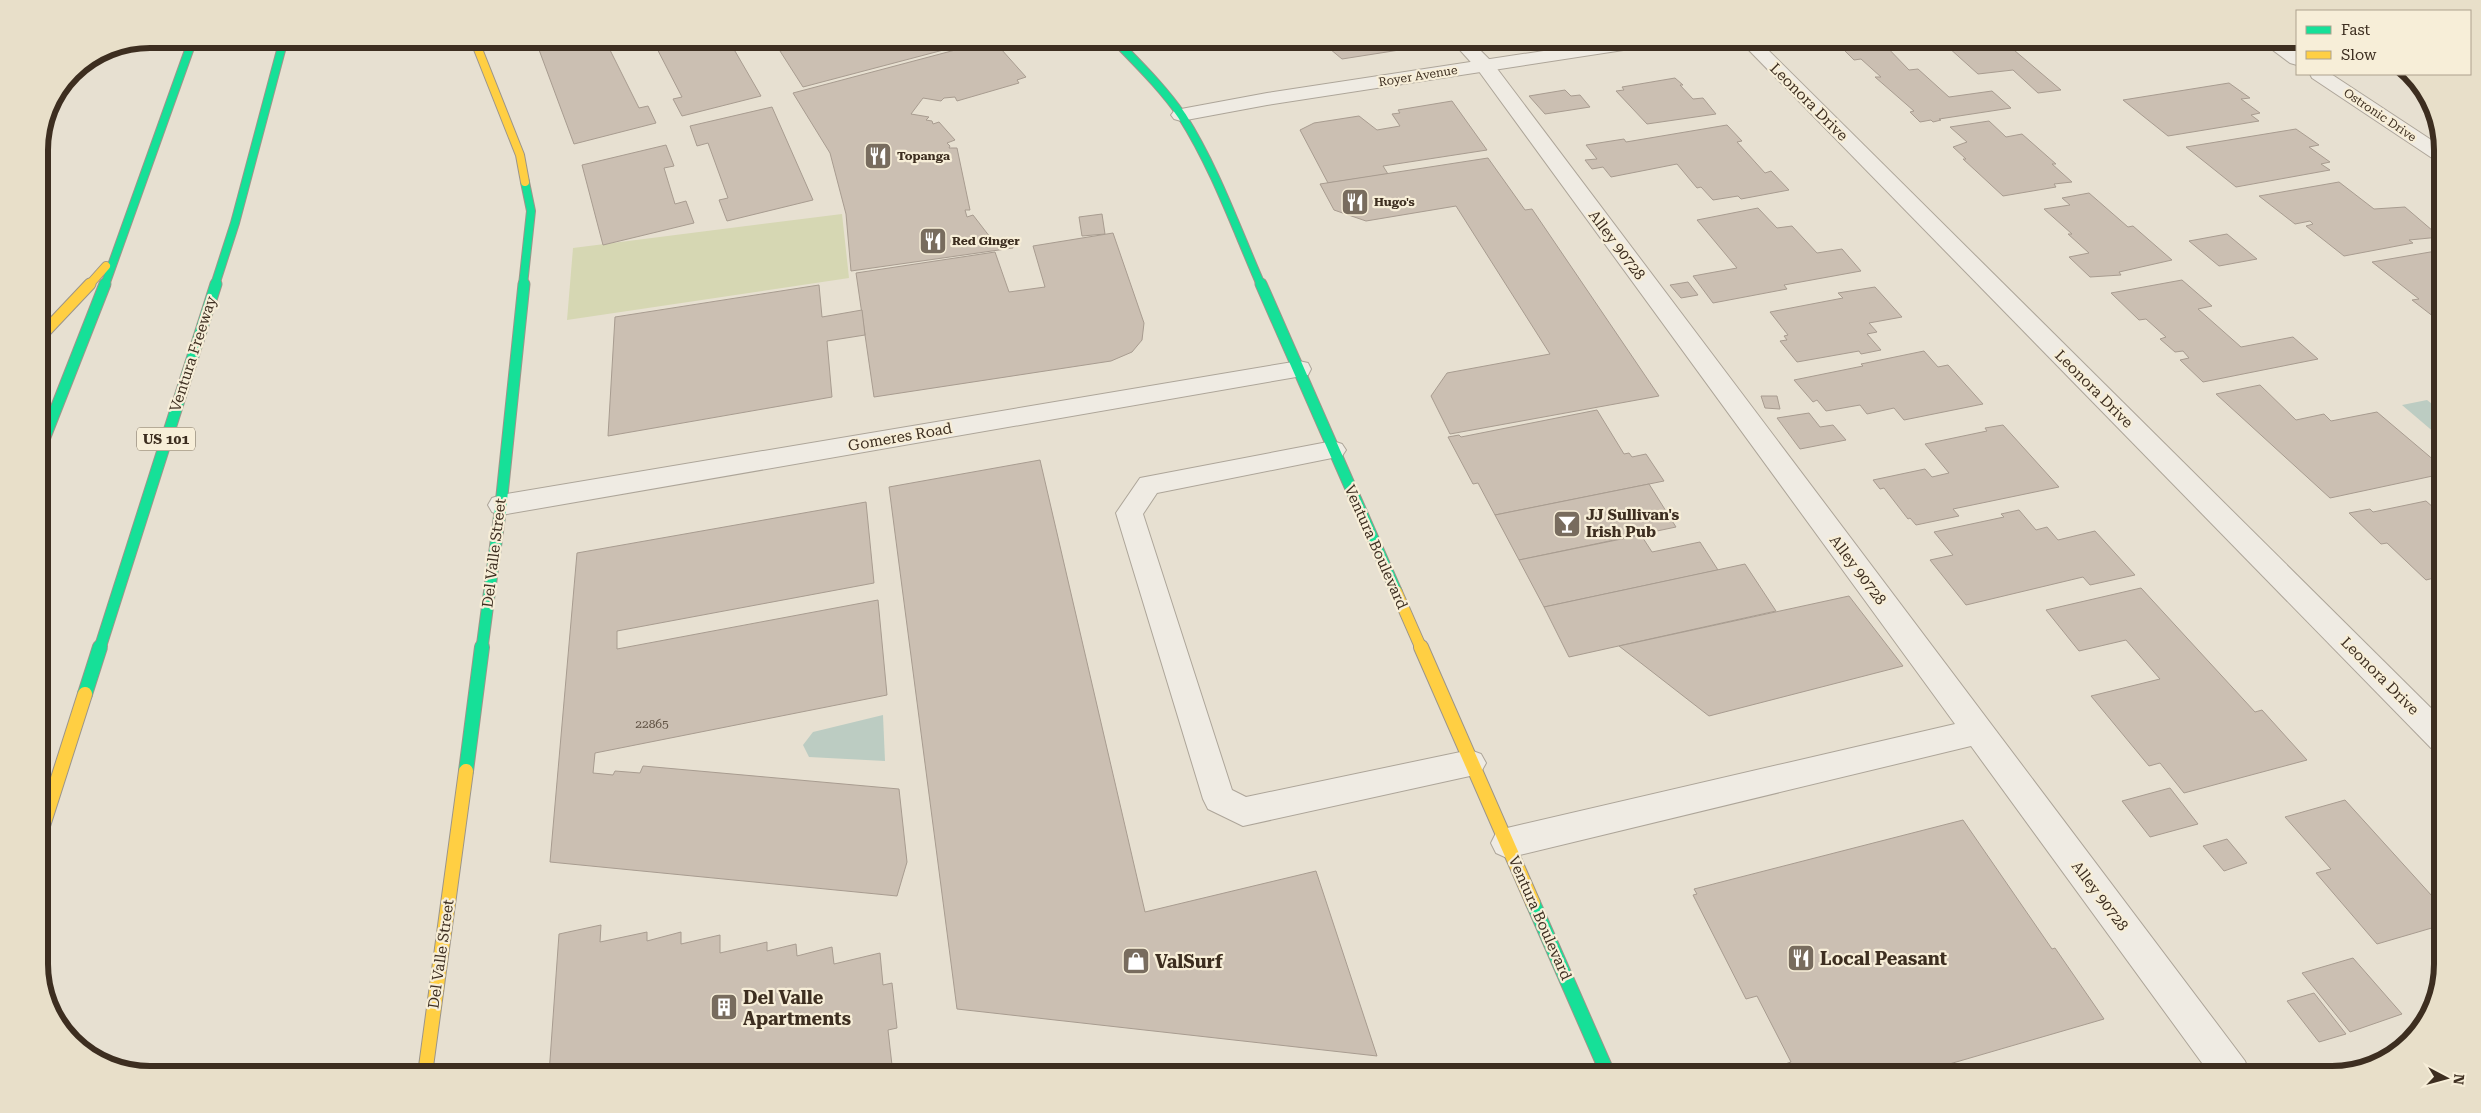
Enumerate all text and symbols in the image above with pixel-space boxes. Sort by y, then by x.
legend [2296,10,2471,75]
text: Fast [2341,21,2371,39]
text: Slow [2341,46,2377,64]
street label: Leonora Drive [1766,59,1852,145]
street label: Royer Avenue [1378,63,1459,89]
street label: Ostronic Drive [2341,86,2419,145]
restaurant icon: Topanga [863,141,893,171]
place label: Topanga [897,149,950,163]
restaurant icon: Hugo's [1340,187,1370,217]
place label: Hugo's [1374,195,1415,209]
street label: Alley 90728 [1585,207,1649,283]
restaurant icon: Red Ginger [918,226,948,256]
place label: Red Ginger [952,234,1020,248]
street label: Ventura Freeway [166,294,220,414]
street label: Leonora Drive [2051,346,2137,432]
street label: Gomeres Road [847,419,954,455]
road number: US 101 [137,428,195,450]
street label: Ventura Boulevard [1341,482,1412,612]
street label: Del Valle Street [478,497,510,609]
place label: JJ Sullivan's Irish Pub [1586,506,1680,541]
bar icon: JJ Sullivan's Irish Pub [1552,509,1582,539]
street label: Alley 90728 [1826,532,1890,608]
street label: Leonora Drive [2337,633,2423,719]
house number: 22865 [635,717,669,731]
street label: Ventura Boulevard [1505,853,1576,983]
street label: Alley 90728 [2068,858,2132,934]
street label: Del Valle Street [424,898,458,1010]
restaurant icon: Local Peasant [1786,943,1816,973]
shop icon: ValSurf [1121,946,1151,976]
place label: Local Peasant [1820,948,1947,969]
place label: ValSurf [1155,951,1224,972]
place label: Del Valle Apartments [743,987,851,1029]
building icon: Del Valle Apartments [709,992,739,1022]
north arrow [2421,1053,2471,1103]
text: N [2450,1073,2467,1086]

